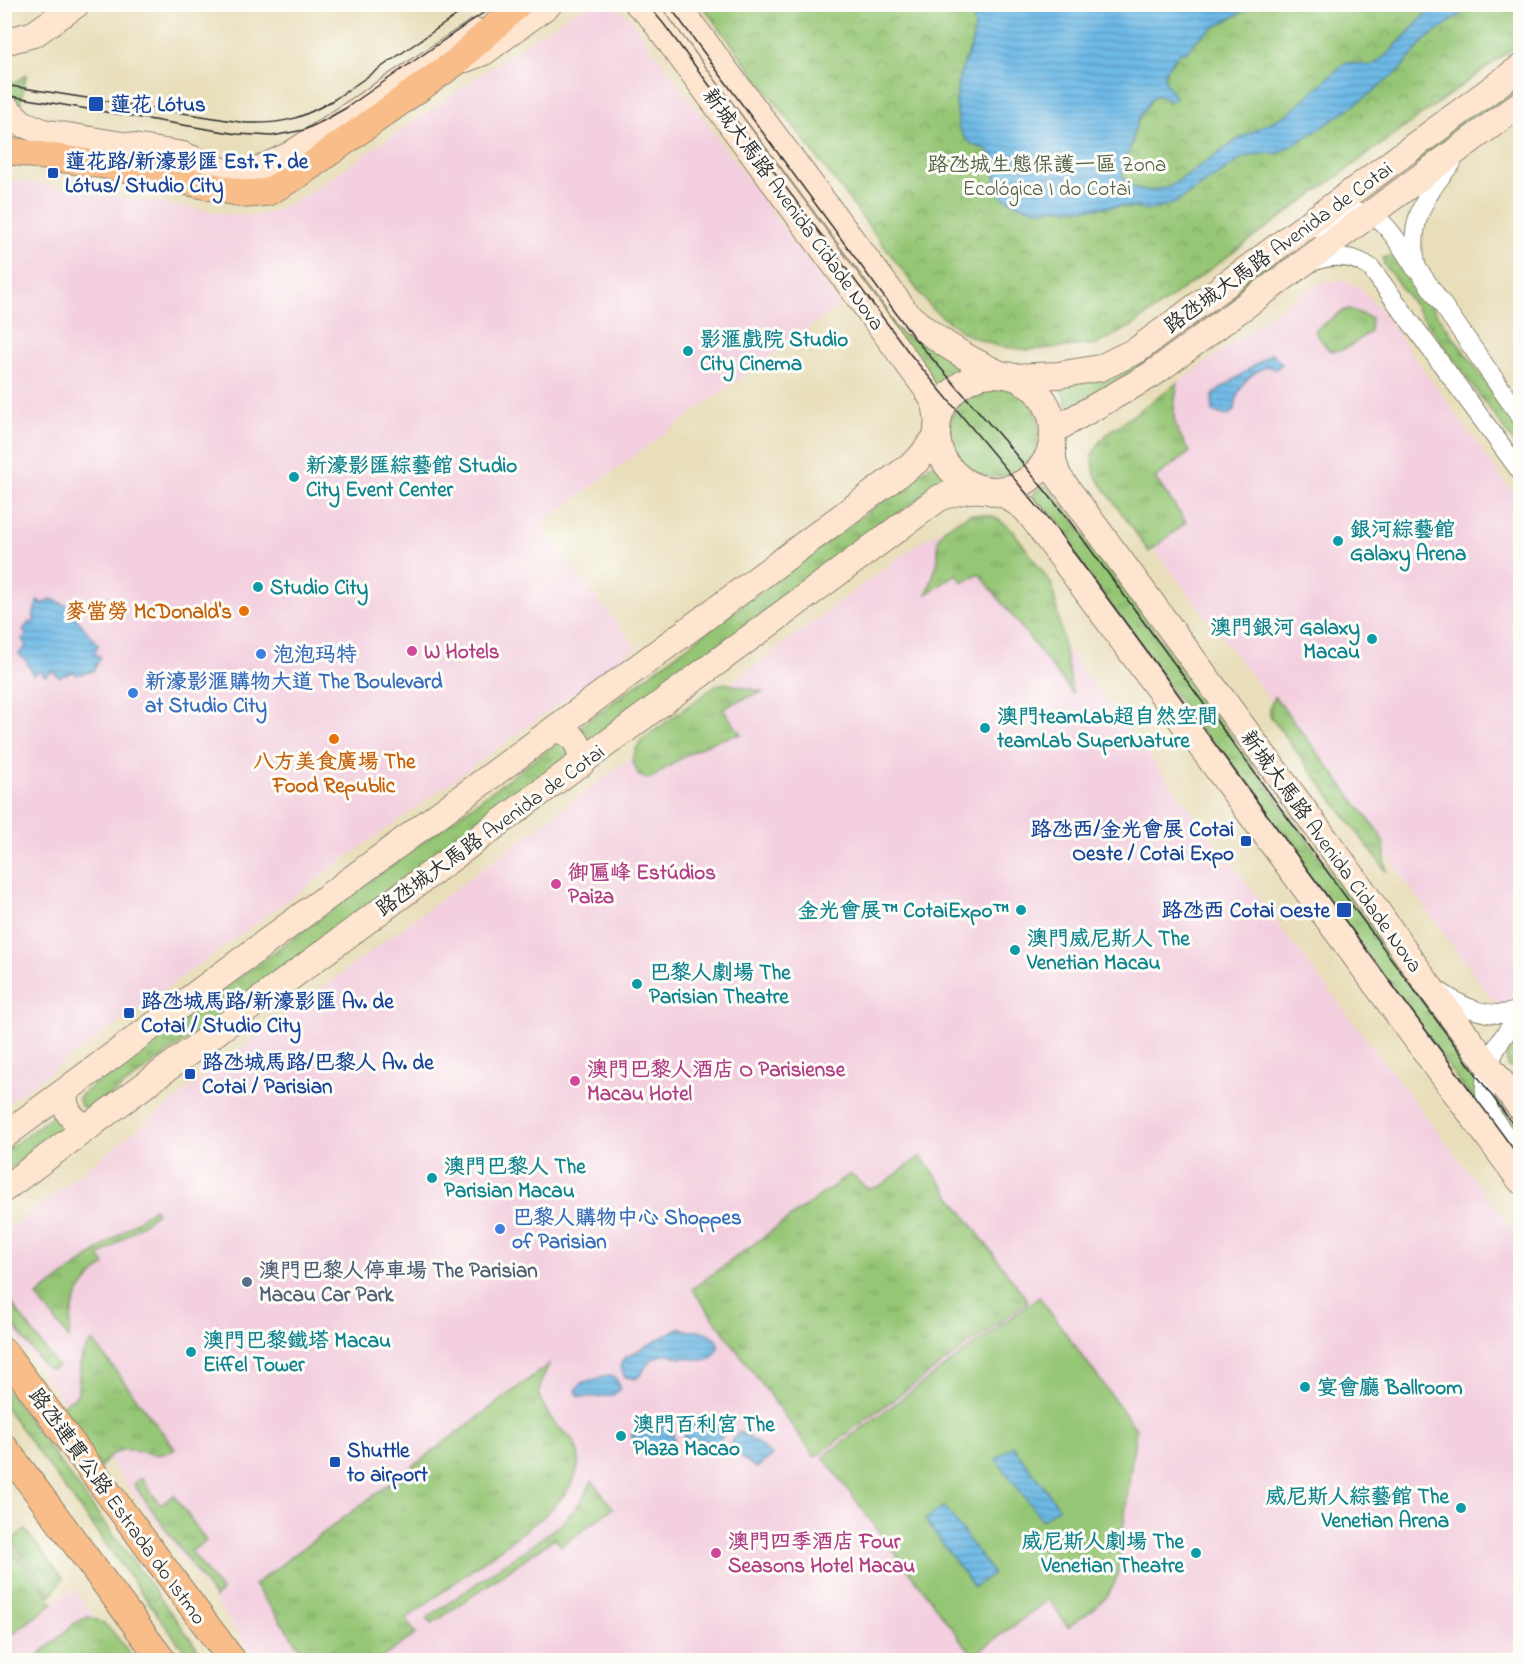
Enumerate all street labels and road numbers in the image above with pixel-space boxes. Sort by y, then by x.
street label: 新城大馬路 Avenida Cidade Nova [694,83,891,338]
street label: 路氹城大馬路 Avenida de Cotai [1159,155,1400,342]
street label: 新城大馬路 Avenida Cidade Nova [1232,725,1429,980]
street label: 路氹城大馬路 Avenida de Cotai [371,738,612,925]
street label: 路氹連貫公路 Estrada do Istmo [20,1383,213,1632]

